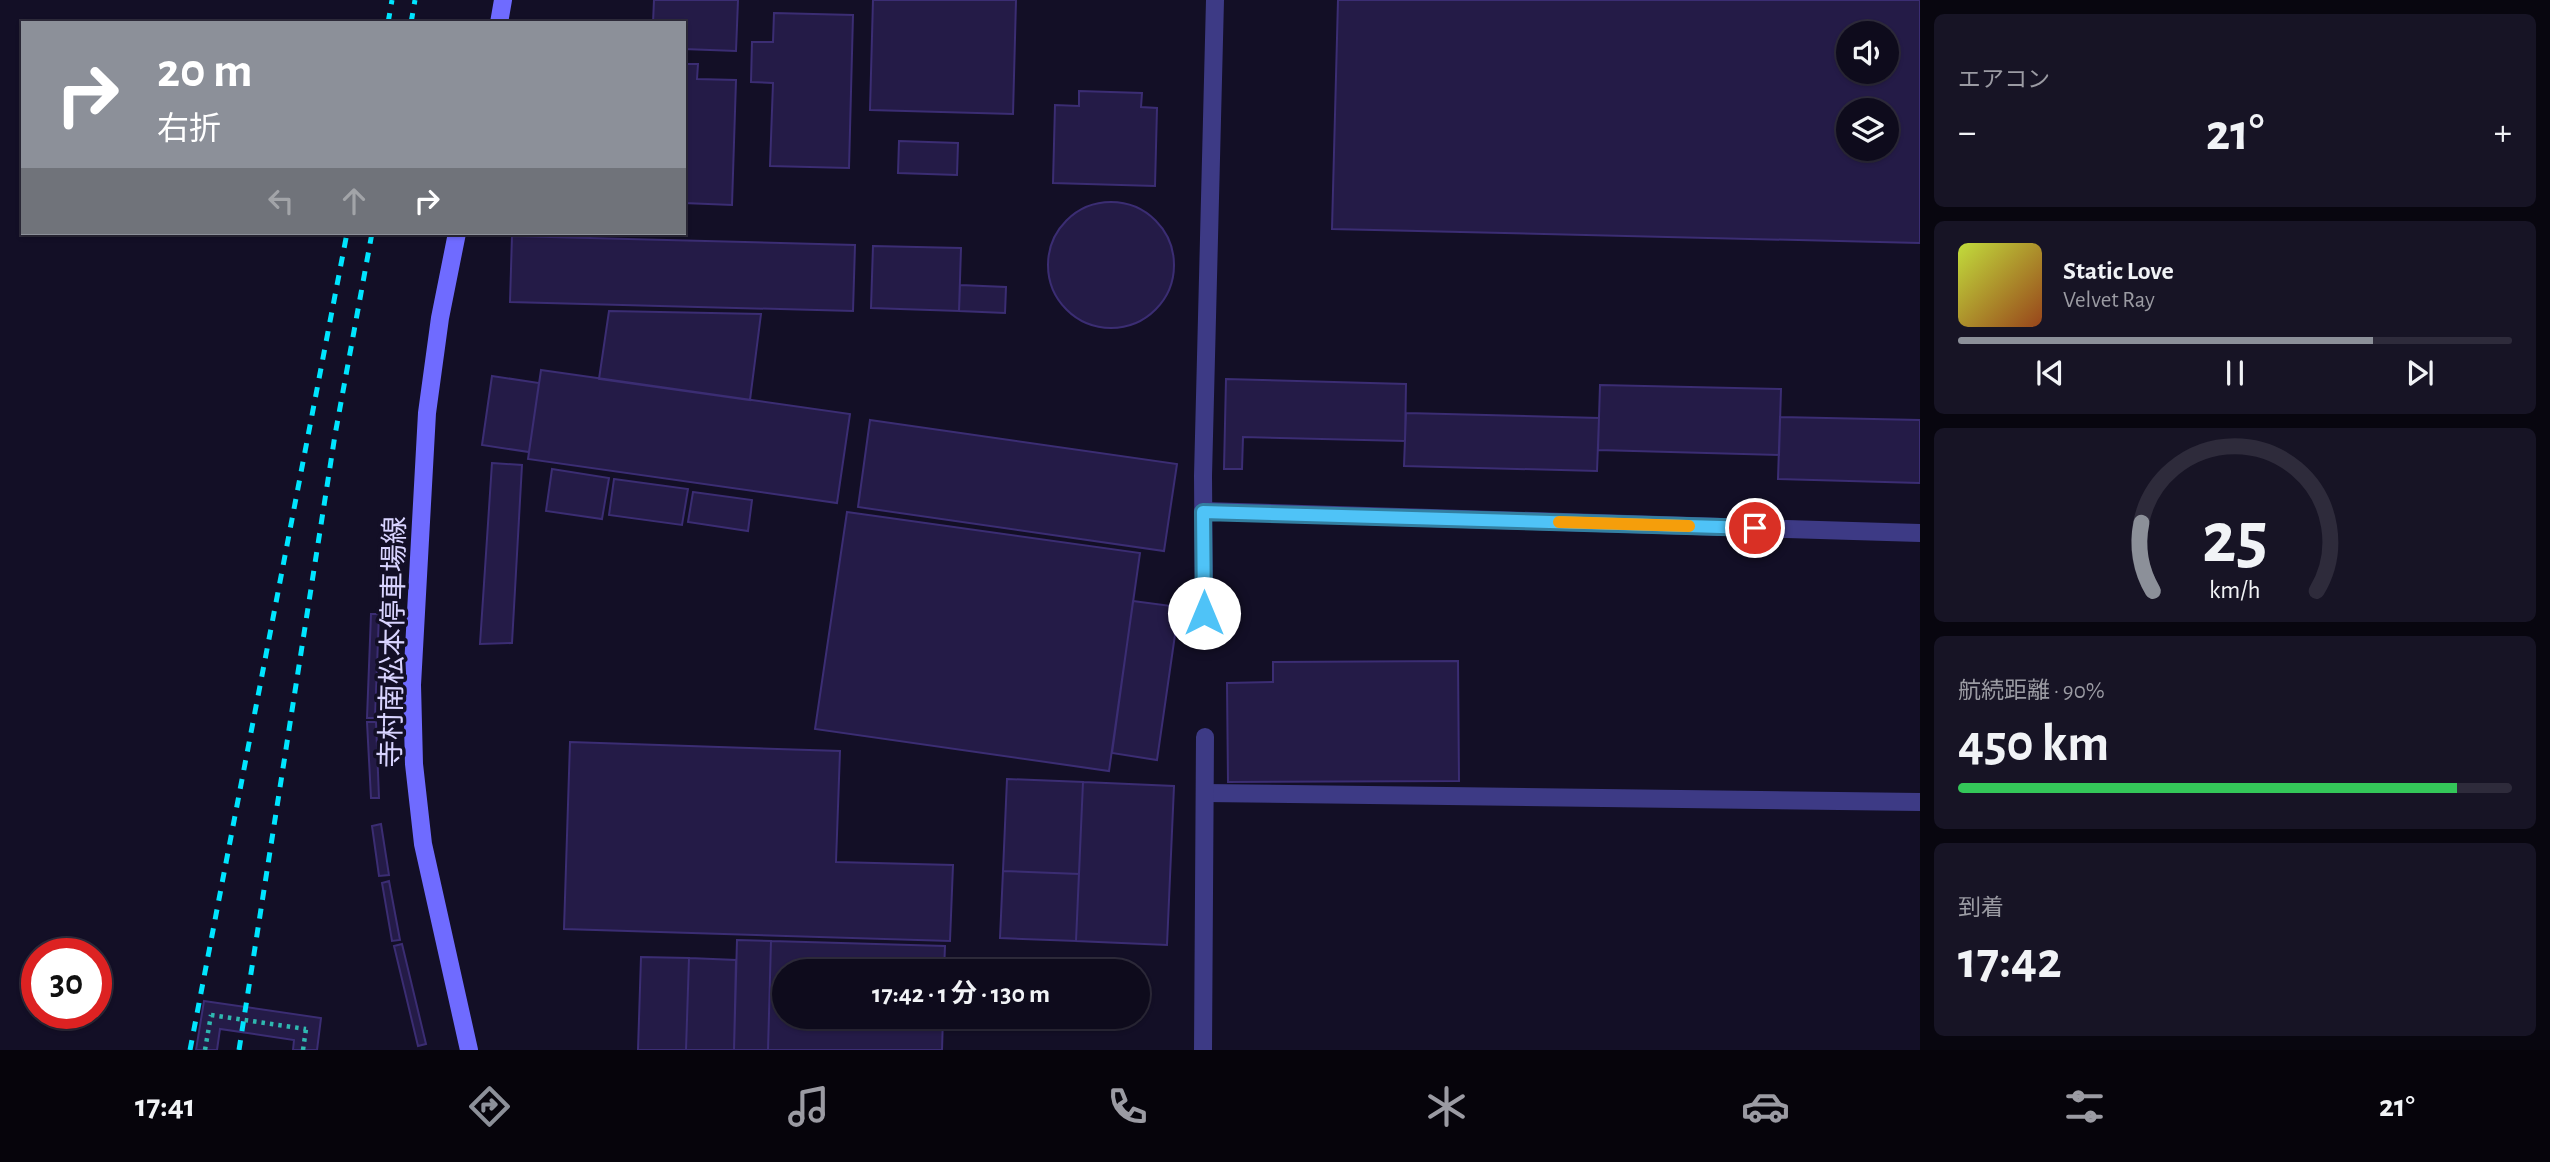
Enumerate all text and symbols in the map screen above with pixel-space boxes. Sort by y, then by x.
map controls [1836,21,1899,161]
button: sound [1836,21,1899,84]
text: 20 m [157,47,253,96]
icon: right [42,49,133,140]
text: エアコン [1958,69,2050,92]
button: layers [1836,98,1899,161]
text: 21° [2206,107,2264,159]
text: 右折 [157,113,221,145]
text: − [1958,114,1976,152]
text: + [2494,114,2512,152]
icon: left [262,182,300,220]
icon: ahead [335,182,373,220]
icon: right [408,182,446,220]
text: Static Love [2063,258,2174,284]
text: Velvet Ray [2063,289,2155,312]
icon: previous [2031,354,2069,392]
icon: pause [2216,354,2254,392]
icon: next [2401,354,2439,392]
pin [1725,498,1785,558]
text: 25 [2202,503,2268,576]
icon: arrive [1736,509,1774,547]
street label: 寺村南松本停車場線 [376,516,410,768]
position arrow [1167,576,1241,650]
text: km/h [2209,578,2261,603]
text: 航続距離 · 90% [1958,680,2105,703]
text: 450 km [1958,718,2109,770]
text: 到着 [1958,897,2004,920]
text: 17:42 [1958,935,2062,987]
speed limit sign: 30 [21,938,112,1029]
text: 17:42 · 1 分 · 130 m [872,981,1050,1007]
icon: directions [465,1082,514,1131]
icon: music [784,1082,833,1131]
icon: phone [1103,1082,1152,1131]
icon: climate [1422,1082,1471,1131]
icon: car [1741,1082,1790,1131]
icon: filters [2060,1082,2109,1131]
text: 17:41 [135,1090,195,1122]
text: 21° [2379,1090,2415,1122]

